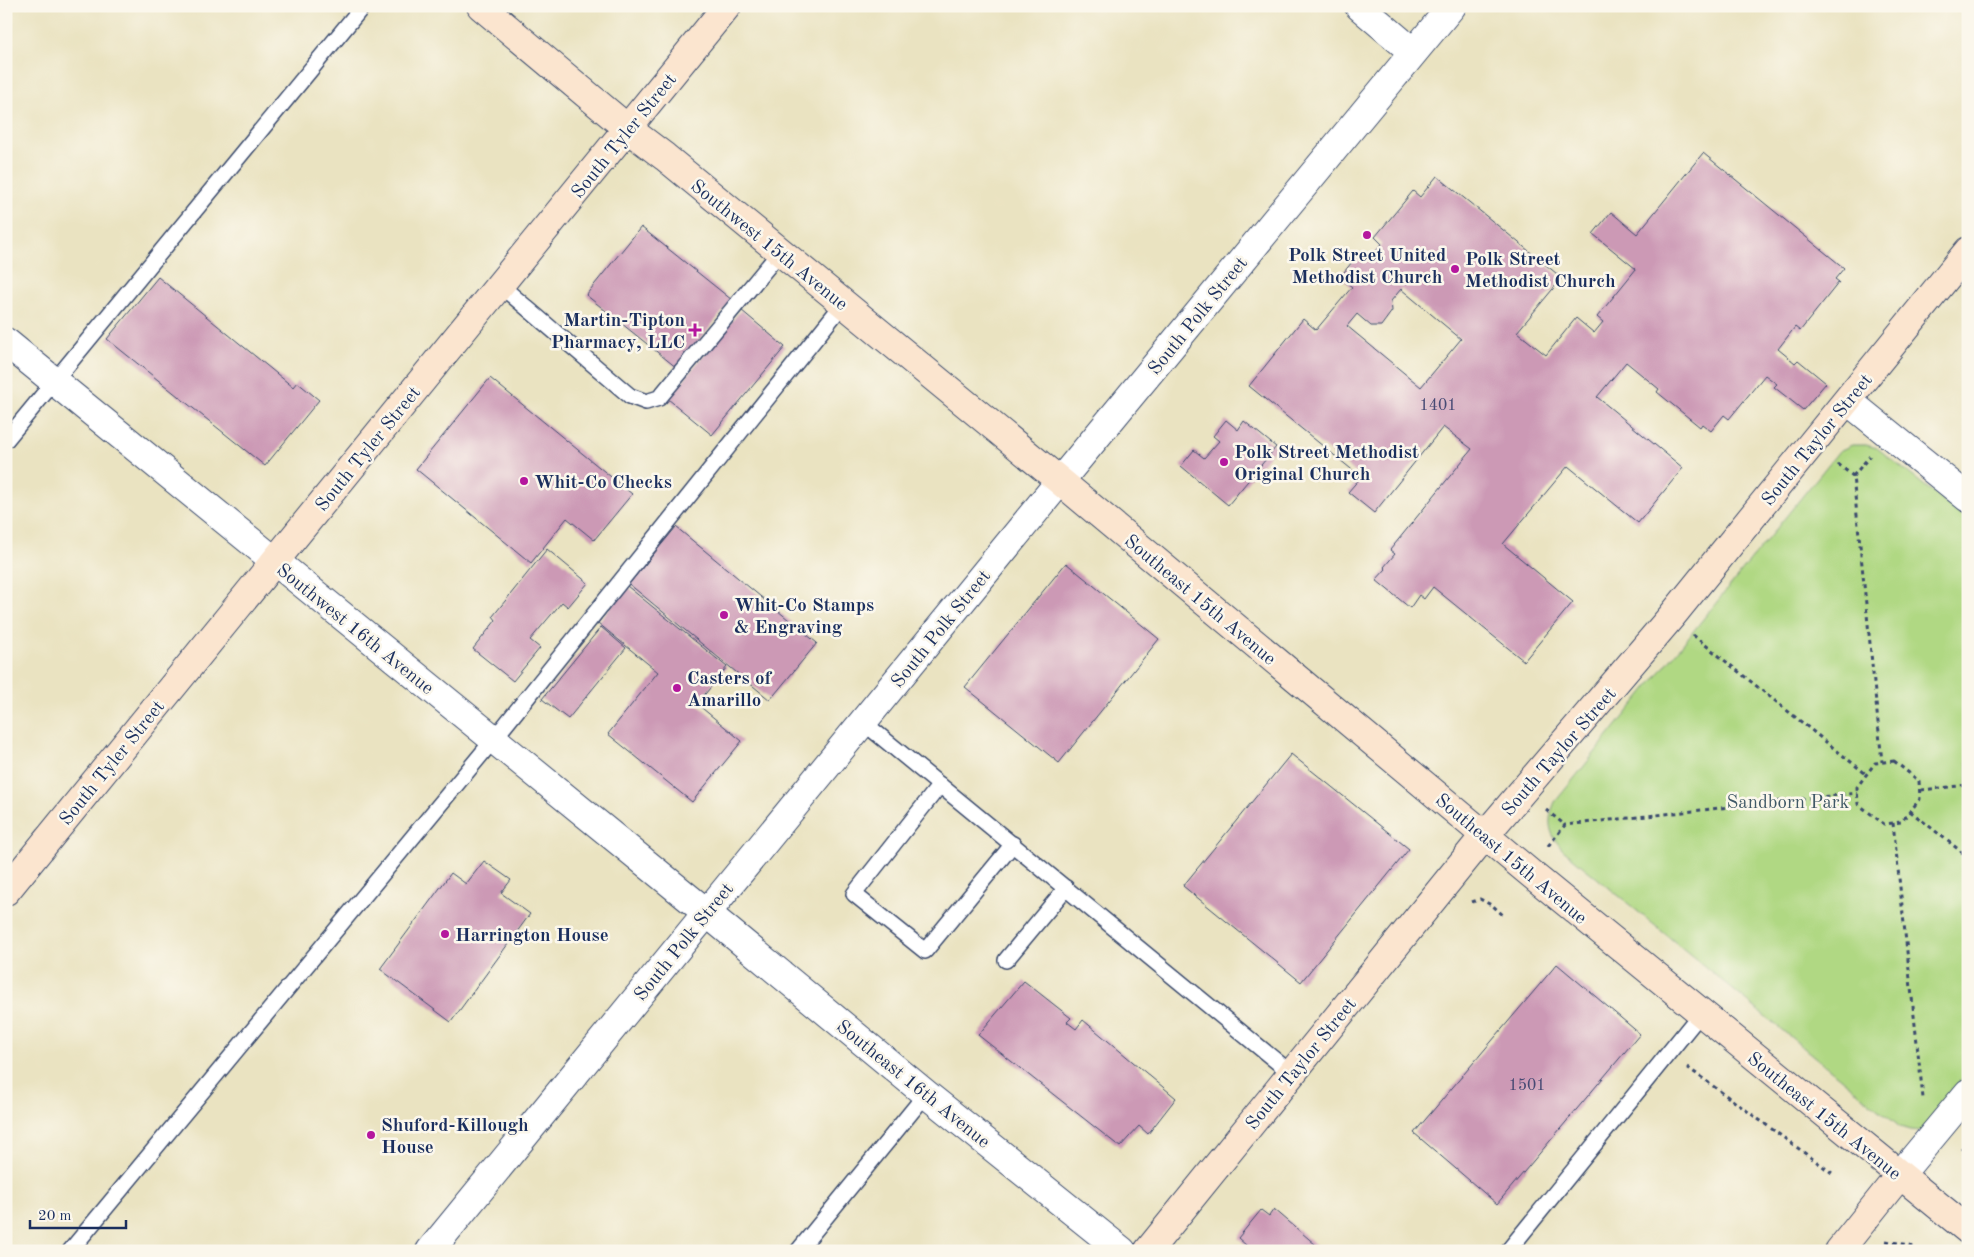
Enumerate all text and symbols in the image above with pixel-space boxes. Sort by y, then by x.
street label: South Tyler Street [569,71,681,203]
street label: Southwest 15th Avenue [686,177,850,315]
marker: Polk Street United Methodist Church [1361,229,1373,241]
place label: Polk Street United Methodist Church [1288,247,1446,288]
place label: Polk Street Methodist Church [1465,251,1616,292]
street label: South Polk Street [1146,254,1252,379]
marker: Polk Street Methodist Church [1449,263,1461,275]
place label: Martin-Tipton Pharmacy, LLC [551,312,685,353]
marker: Martin-Tipton Pharmacy, LLC [689,324,701,336]
street label: South Taylor Street [1759,371,1877,510]
street label: South Tyler Street [313,384,425,516]
house number: 1401 [1419,398,1457,414]
place label: Polk Street Methodist Original Church [1234,444,1419,485]
marker: Polk Street Methodist Original Church [1218,456,1230,468]
place label: Whit-Co Checks [534,474,672,493]
marker: Whit-Co Checks [518,475,530,487]
street label: Southeast 15th Avenue [1120,532,1279,670]
street label: Southwest 16th Avenue [272,561,436,699]
street label: South Polk Street [889,567,995,692]
place label: Whit-Co Stamps & Engraving [734,597,874,638]
marker: Whit-Co Stamps & Engraving [718,609,730,621]
place label: Casters of Amarillo [687,670,773,711]
marker: Casters of Amarillo [671,682,683,694]
street label: South Taylor Street [1499,685,1621,821]
street label: South Tyler Street [57,698,169,830]
street label: Southeast 15th Avenue [1431,791,1590,929]
park label: Sandborn Park [1726,794,1850,813]
street label: South Polk Street [632,880,738,1005]
place label: Harrington House [455,927,609,946]
marker: Harrington House [439,928,451,940]
street label: South Taylor Street [1243,995,1361,1134]
street label: Southeast 16th Avenue [832,1017,993,1153]
street label: Southeast 15th Avenue [1743,1049,1904,1185]
house number: 1501 [1508,1078,1546,1094]
place label: Shuford-Killough House [381,1117,529,1158]
marker: Shuford-Killough House [365,1129,377,1141]
scale bar [30,1197,126,1229]
text: 20 m [38,1209,72,1224]

